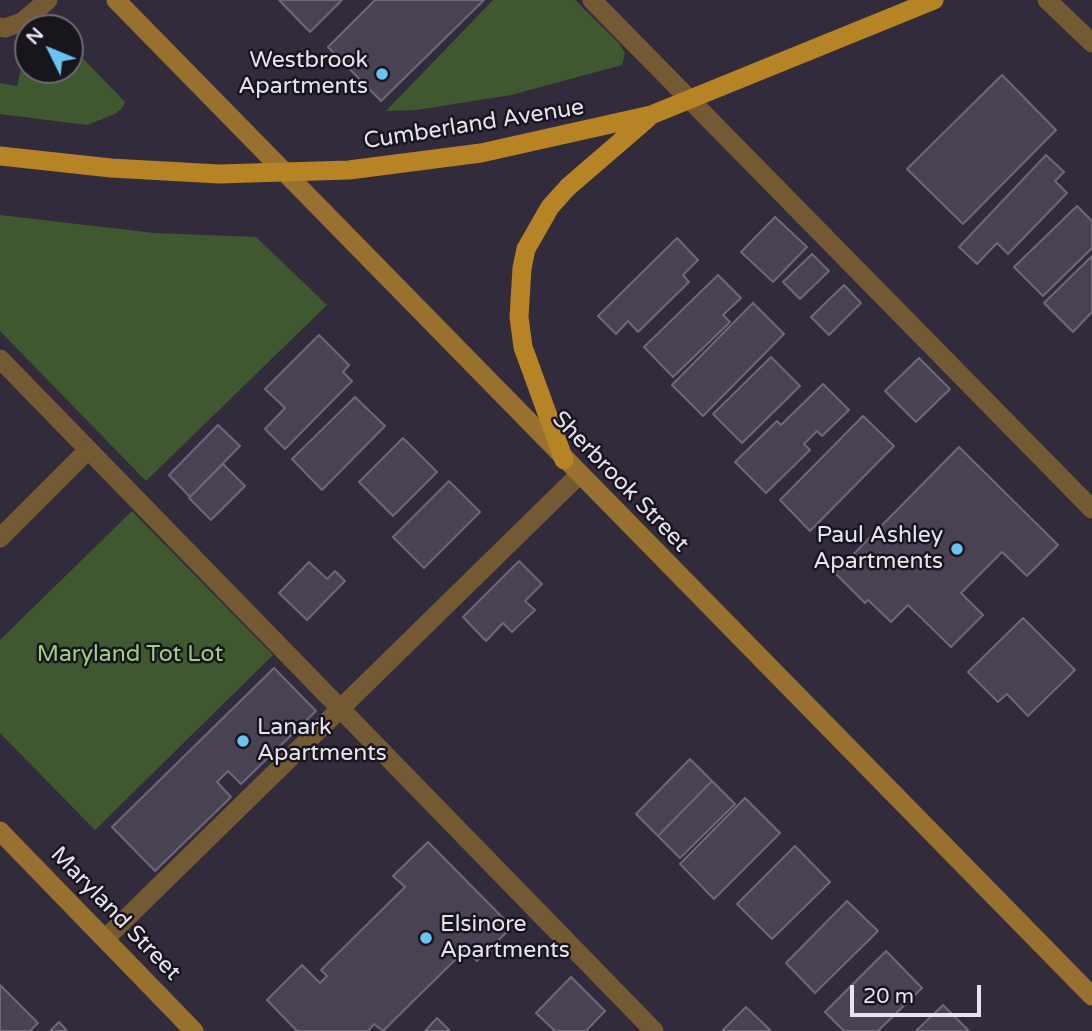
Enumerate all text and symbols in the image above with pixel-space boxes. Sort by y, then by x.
north arrow [14,14,84,84]
text: N [22,23,48,49]
place label: Westbrook Apartments [238,47,368,101]
marker: Westbrook Apartments [374,66,390,82]
street label: Cumberland Avenue [362,94,586,156]
street label: Sherbrook Street [546,406,694,558]
place label: Paul Ashley Apartments [813,522,943,576]
marker: Paul Ashley Apartments [949,541,965,557]
park label: Maryland Tot Lot [37,641,223,669]
place label: Lanark Apartments [257,714,387,768]
marker: Lanark Apartments [235,733,251,749]
street label: Maryland Street [44,841,186,987]
place label: Elsinore Apartments [440,911,570,965]
marker: Elsinore Apartments [418,930,434,946]
scale bar [854,972,985,1016]
text: 20 m [863,984,914,1009]

